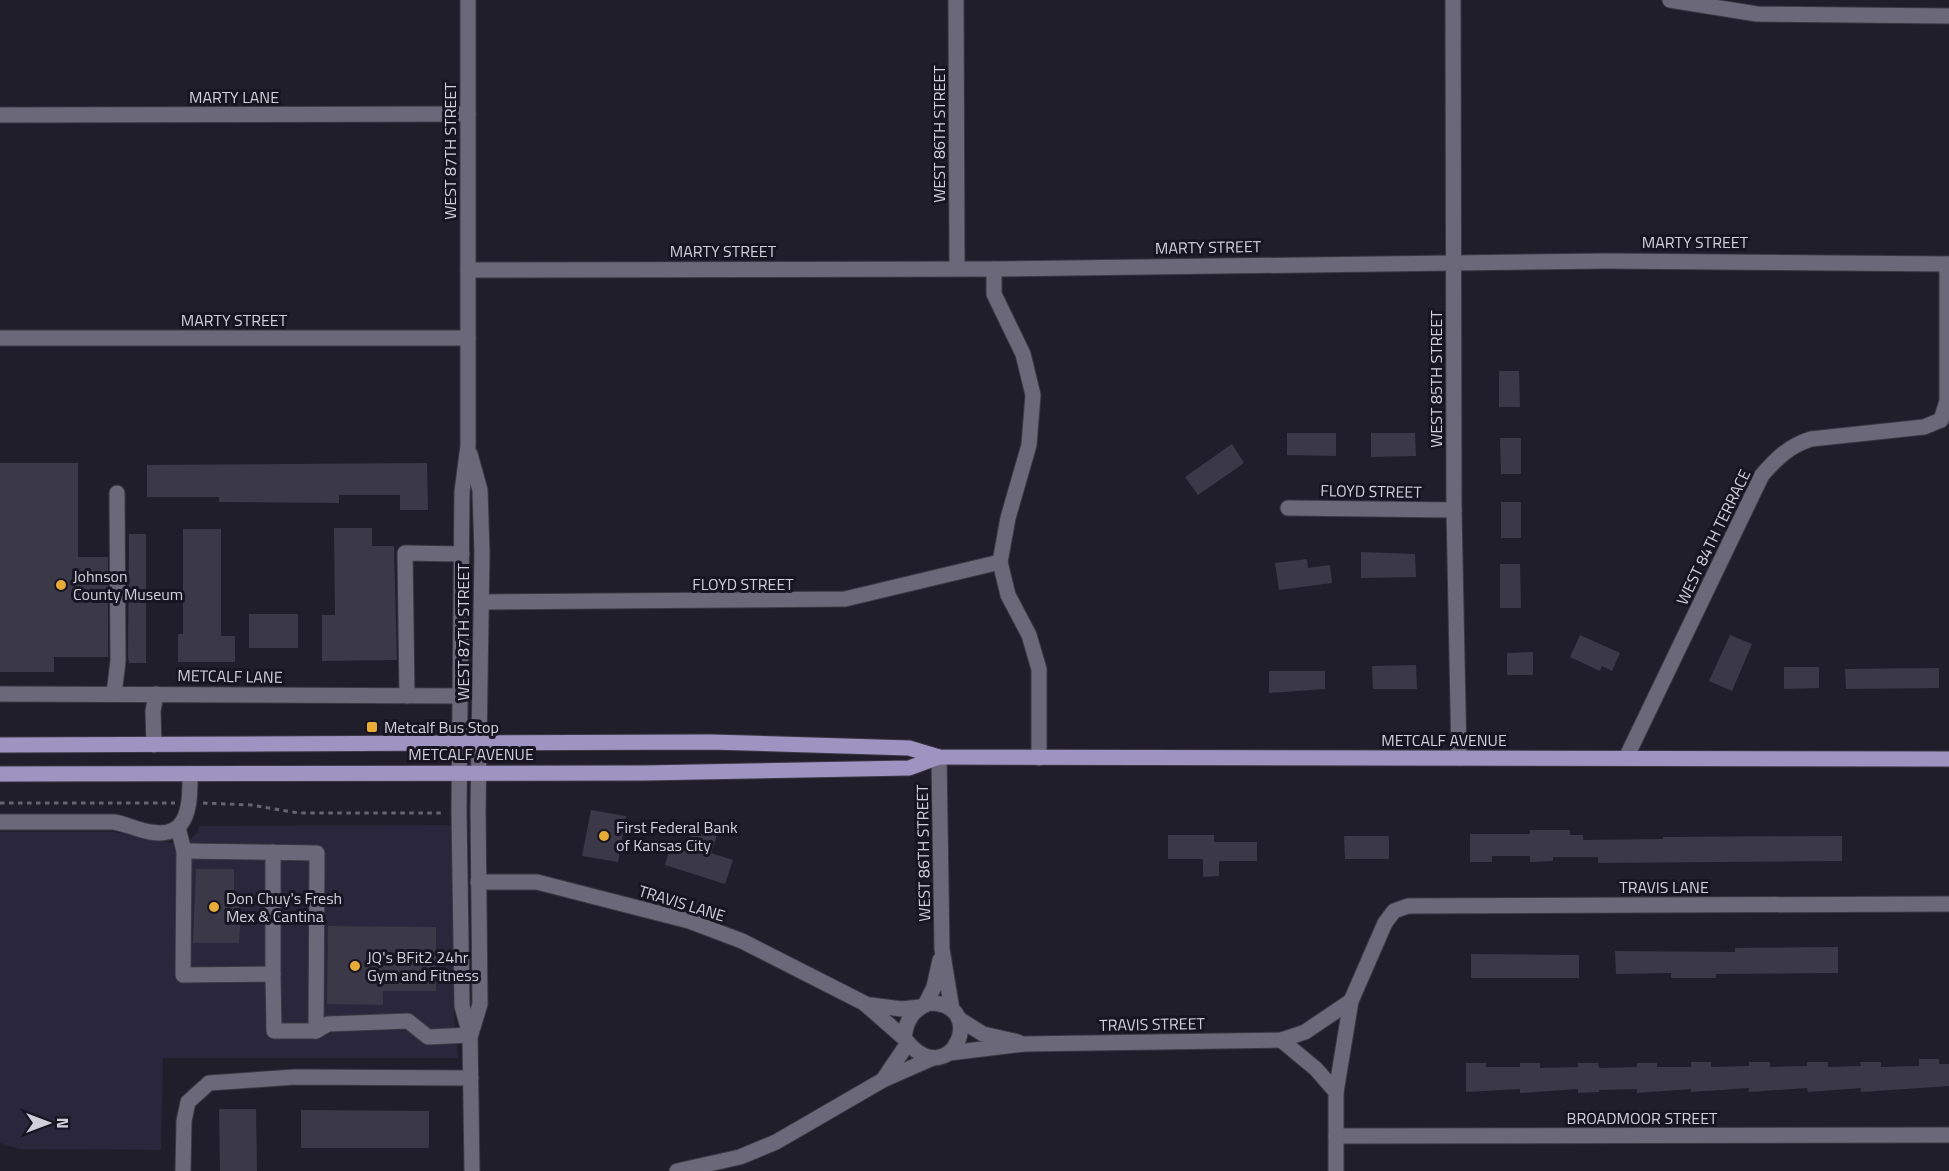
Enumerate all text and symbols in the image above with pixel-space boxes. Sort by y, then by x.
street label: WEST 86TH STREET [927,65,951,203]
street label: WEST 87TH STREET [438,82,462,220]
street label: MARTY LANE [189,85,279,109]
street label: MARTY STREET [1642,230,1749,254]
street label: MARTY STREET [1155,234,1262,260]
street label: MARTY STREET [670,239,777,263]
street label: MARTY STREET [181,308,288,332]
street label: WEST 85TH STREET [1424,310,1448,448]
street label: WEST 84TH TERRACE [1670,465,1756,609]
street label: FLOYD STREET [1320,478,1422,504]
street label: WEST 87TH STREET [451,563,475,701]
place label: Johnson County Museum [73,564,183,606]
street label: FLOYD STREET [692,572,794,596]
marker: Johnson County Museum [54,578,68,592]
street label: METCALF LANE [177,663,283,689]
place label: Metcalf Bus Stop [384,715,499,739]
marker: Metcalf Bus Stop [365,720,379,734]
street label: METCALF AVENUE [1381,728,1507,752]
street label: METCALF AVENUE [408,742,534,766]
street label: WEST 86TH STREET [910,784,936,922]
place label: First Federal Bank of Kansas City [616,815,738,857]
marker: First Federal Bank of Kansas City [597,829,611,843]
street label: TRAVIS LANE [1619,875,1709,899]
street label: TRAVIS LANE [636,878,728,928]
place label: Don Chuy's Fresh Mex & Cantina [226,886,342,928]
marker: Don Chuy's Fresh Mex & Cantina [207,900,221,914]
place label: JQ's BFit2 24hr Gym and Fitness [367,945,479,987]
marker: JQ's BFit2 24hr Gym and Fitness [348,959,362,973]
street label: TRAVIS STREET [1099,1011,1206,1037]
north arrow [18,1093,78,1153]
street label: BROADMOOR STREET [1567,1106,1718,1130]
text: N [51,1117,75,1129]

